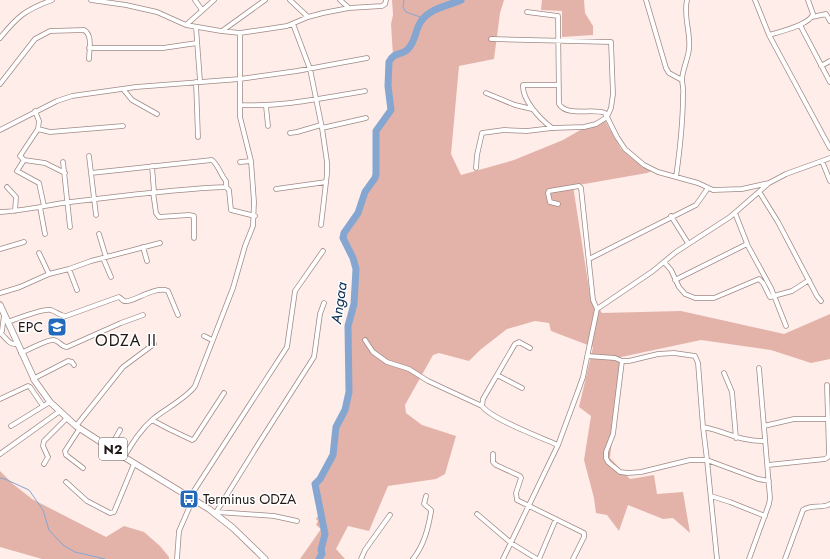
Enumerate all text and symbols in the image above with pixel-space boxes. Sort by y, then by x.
water label: Angaa [325,280,353,326]
school or university icon: EPC [46,316,68,338]
place label: EPC [18,317,43,337]
district label: ODZA II [95,329,157,352]
road number: N2 [99,438,127,460]
bus stop icon: Terminus ODZA [178,488,200,510]
place label: Terminus ODZA [203,489,297,509]

